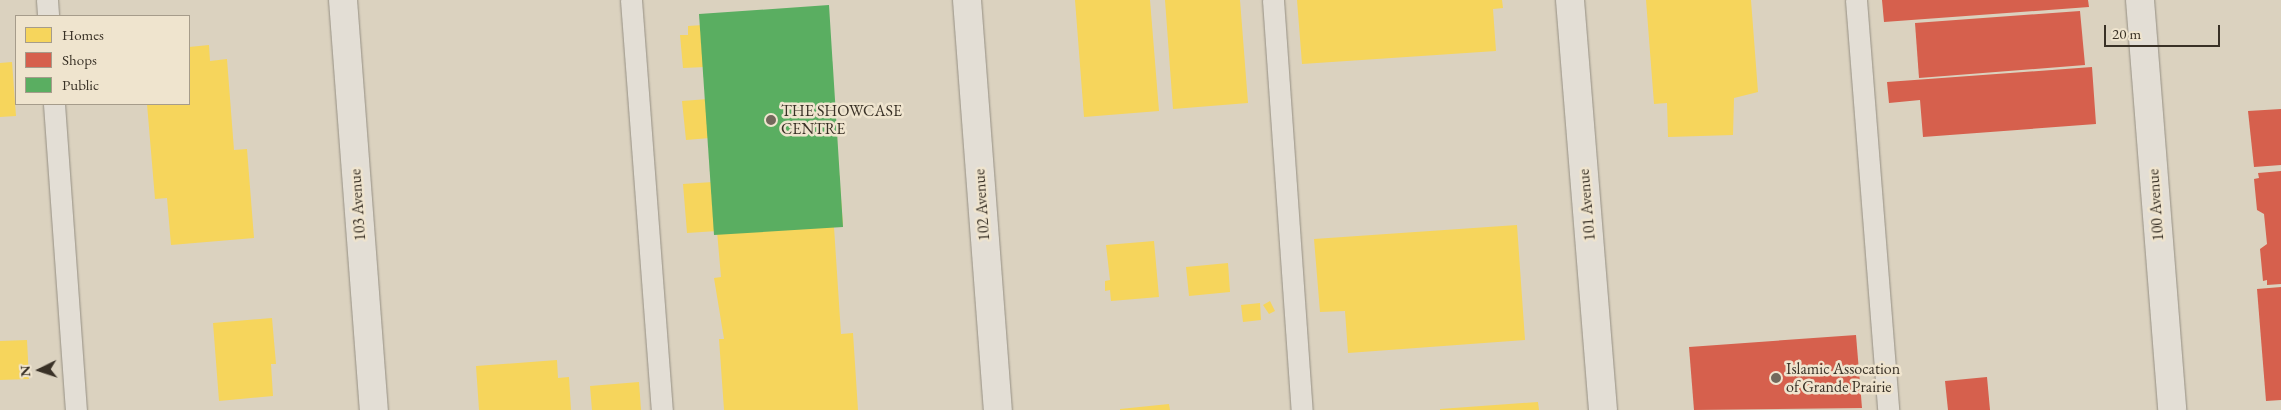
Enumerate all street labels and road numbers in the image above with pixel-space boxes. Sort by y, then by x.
street label: 103 Avenue [346,168,370,242]
street label: 102 Avenue [970,168,994,242]
street label: 101 Avenue [1574,168,1600,242]
street label: 100 Avenue [2144,168,2168,242]

